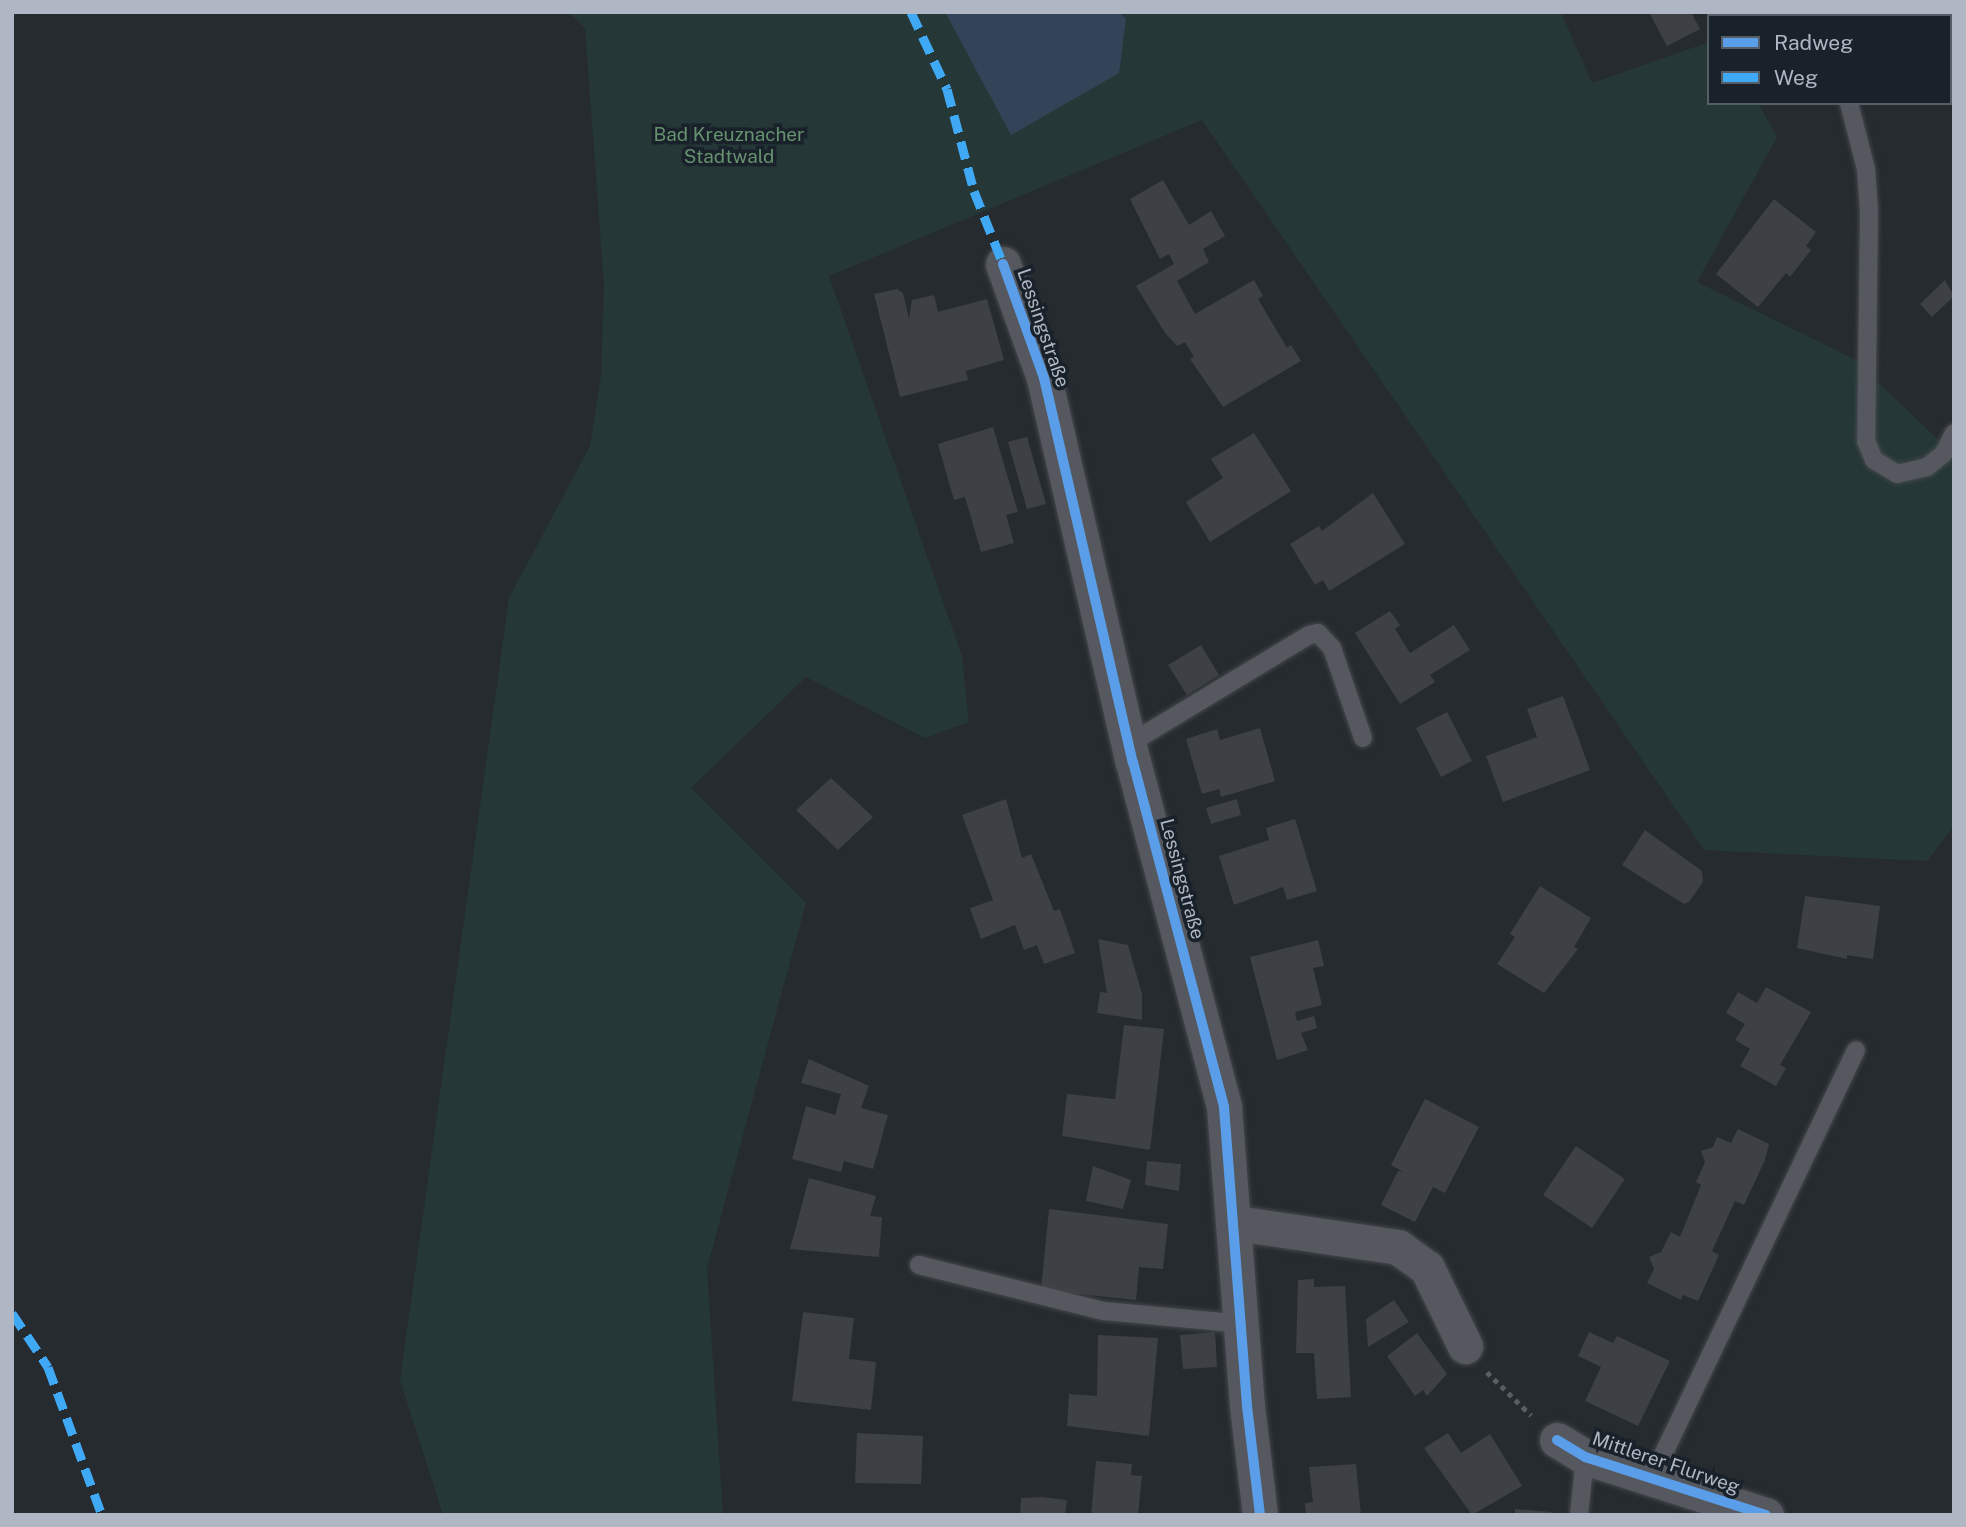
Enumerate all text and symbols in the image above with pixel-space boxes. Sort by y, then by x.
legend [1707,14,1952,105]
text: Radweg [1774,30,1853,55]
text: Weg [1774,65,1818,90]
park label: Bad Kreuznacher Stadtwald [653,124,805,168]
street label: Lessingstraße [1012,266,1074,390]
street label: Lessingstraße [1155,816,1209,942]
street label: Mittlerer Flurweg [1589,1427,1743,1499]

